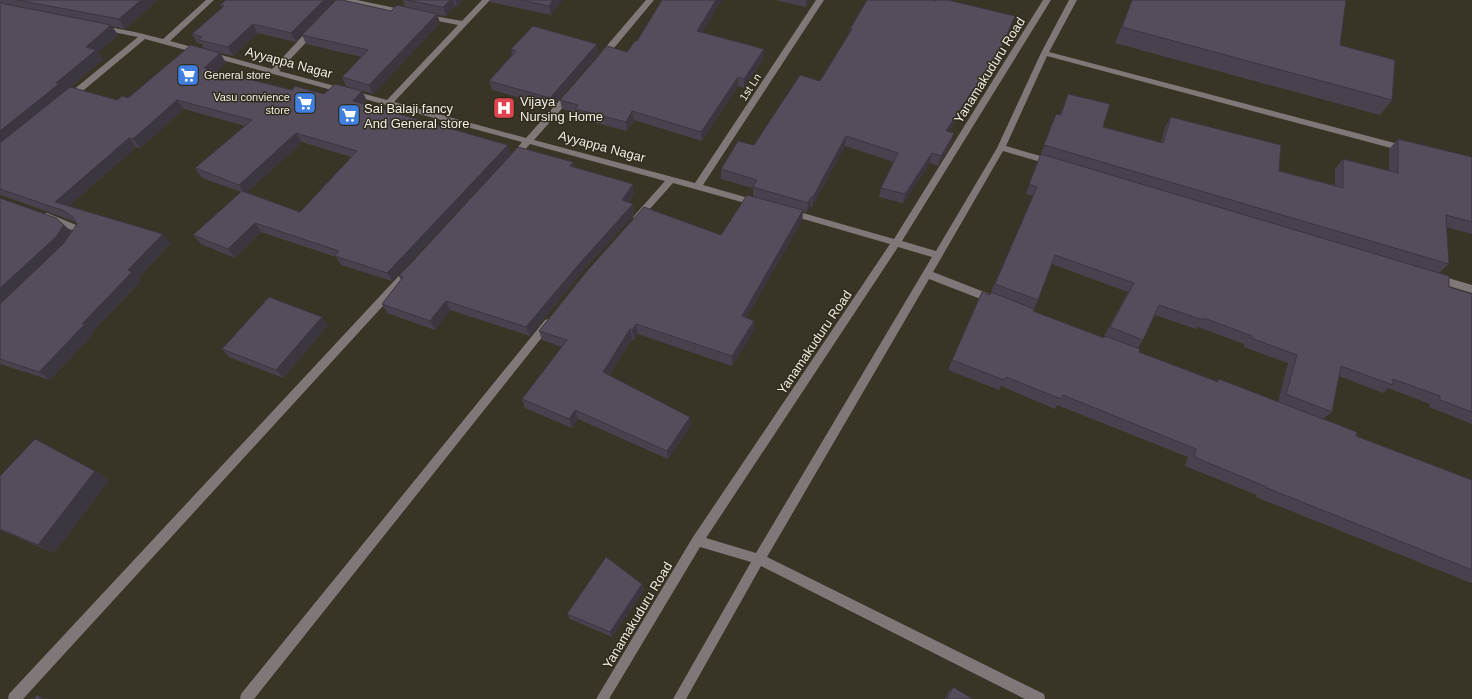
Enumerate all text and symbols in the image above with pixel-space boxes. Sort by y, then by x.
street label: Yanamakuduru Road [951,15,1028,126]
street label: Ayyappa Nagar [244,44,335,81]
supermarket icon: General store [175,62,201,88]
place label: General store [204,69,271,81]
street label: 1st Ln [737,71,763,103]
supermarket icon: Vasu convience store [292,90,318,116]
place label: Vasu convience store [213,91,290,116]
place label: Vijaya Nursing Home [520,94,603,124]
hospital icon: Vijaya Nursing Home [491,95,517,121]
place label: Sai Balaji fancy And General store [364,101,470,131]
supermarket icon: Sai Balaji fancy And General store [336,102,362,128]
street label: Ayyappa Nagar [557,128,648,165]
street label: Yanamakuduru Road [774,288,855,397]
street label: Yanamakuduru Road [600,559,675,671]

